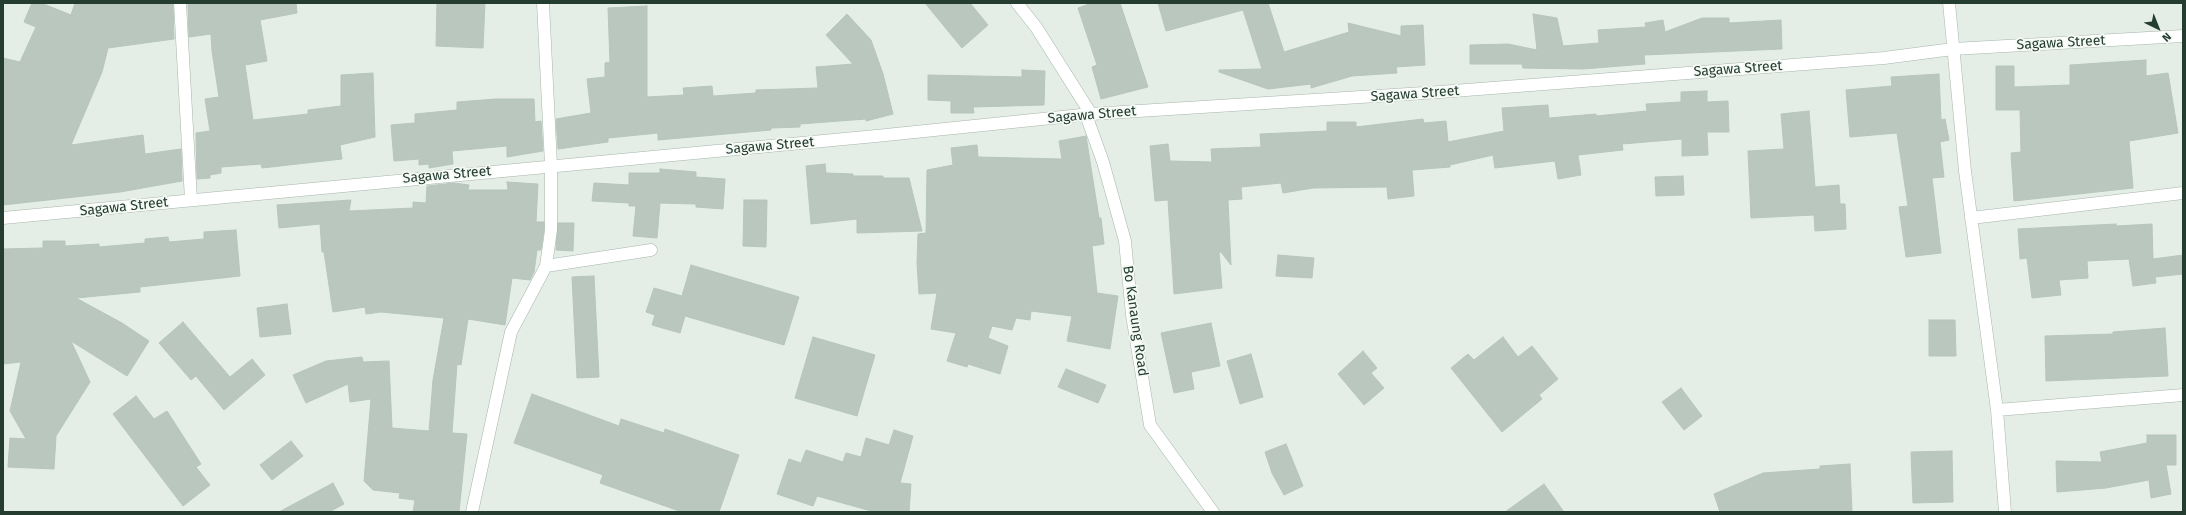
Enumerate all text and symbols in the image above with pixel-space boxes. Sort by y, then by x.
north arrow [2138,8,2178,48]
text: N [2159,30,2174,44]
street label: Sagawa Street [2016,32,2106,54]
street label: Sagawa Street [1693,58,1783,80]
street label: Sagawa Street [1370,83,1460,105]
street label: Sagawa Street [1047,103,1137,127]
street label: Sagawa Street [725,134,815,158]
street label: Sagawa Street [402,163,492,187]
street label: Sagawa Street [79,194,169,220]
street label: Bo Kanaung Road [1119,265,1151,377]

